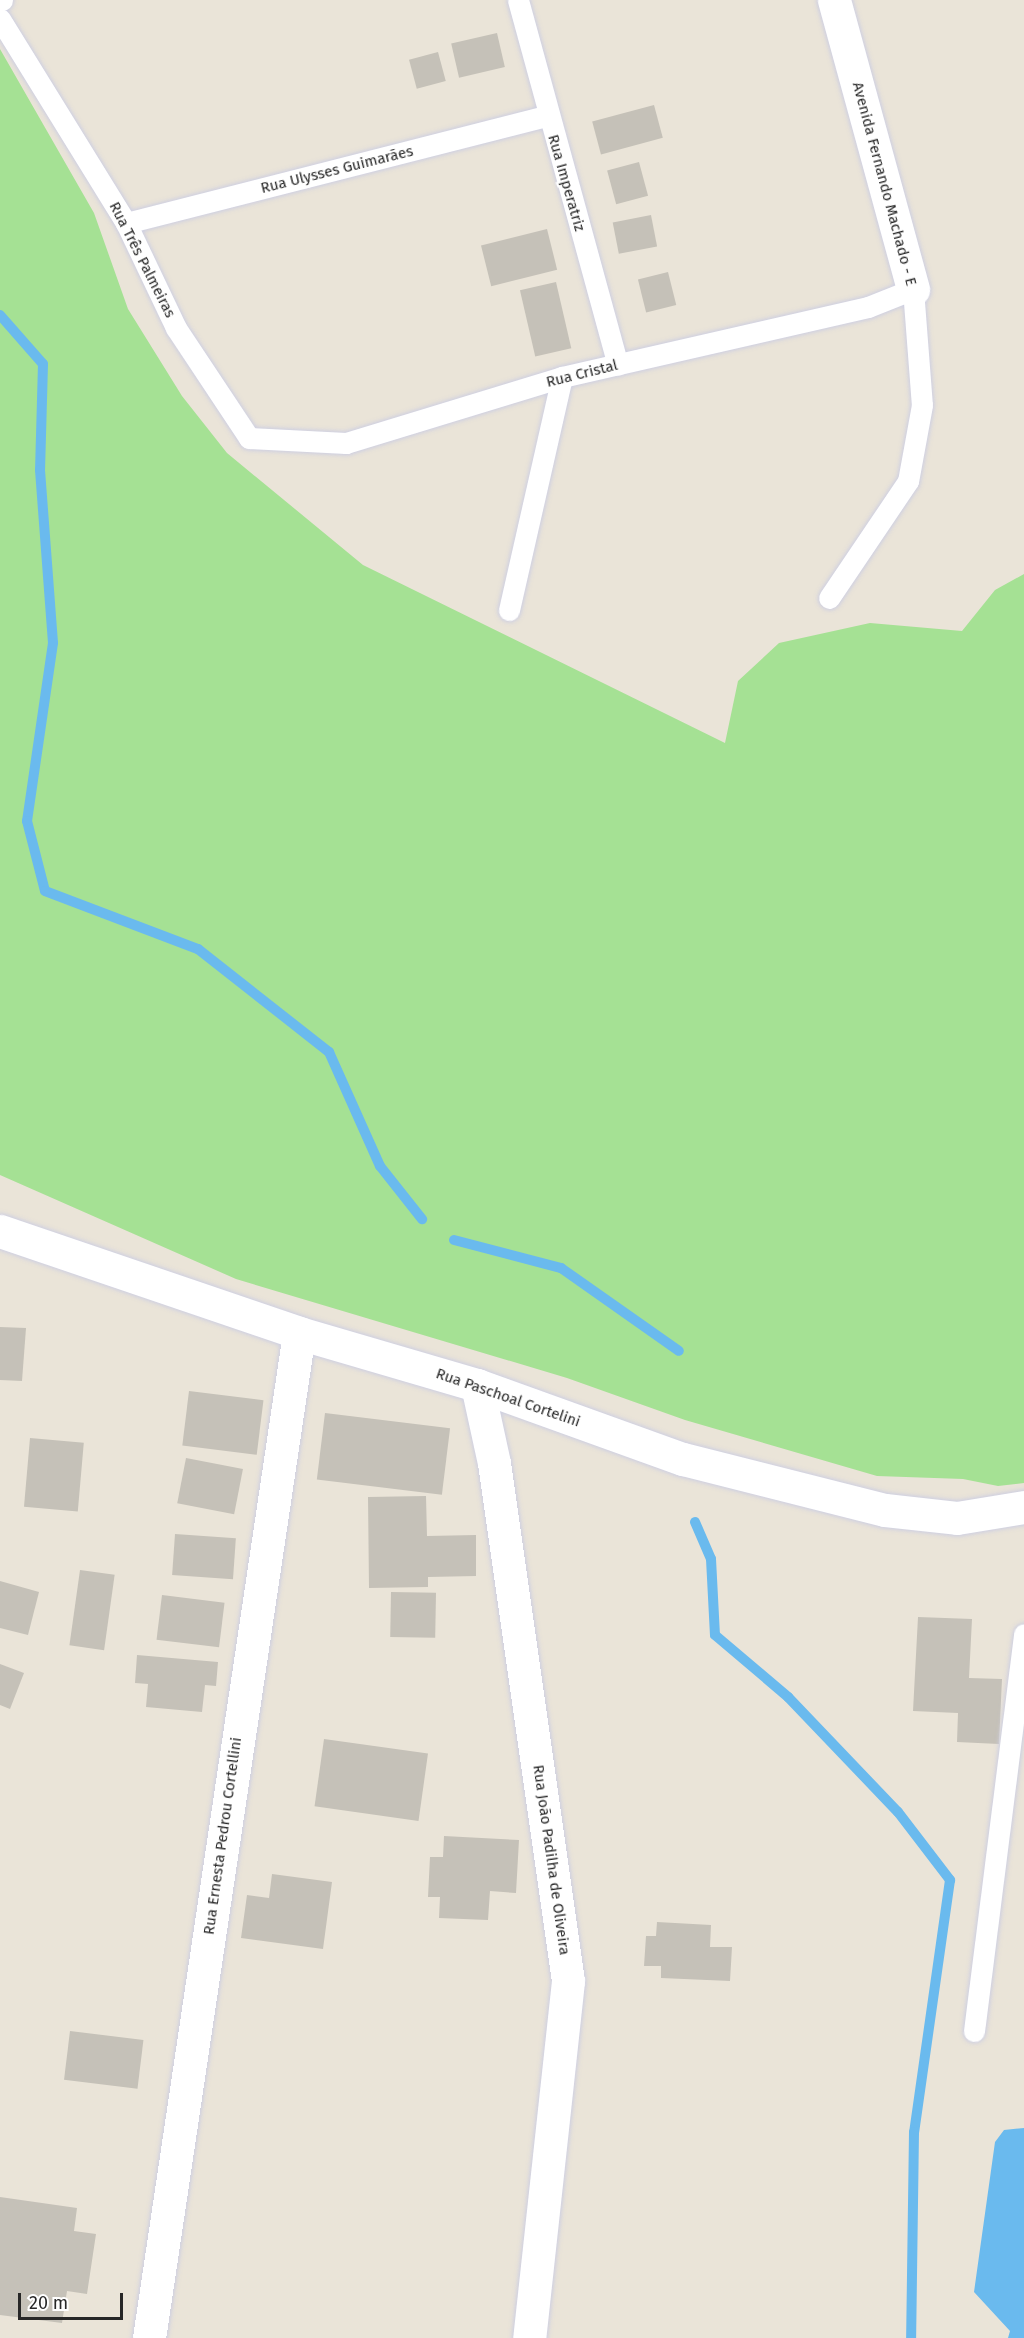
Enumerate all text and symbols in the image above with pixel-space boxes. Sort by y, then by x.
street label: Avenida Fernando Machado - E [848,80,920,288]
street label: Rua Imperatriz [544,133,588,233]
street label: Rua Ulysses Guimarães [259,142,415,198]
street label: Rua Três Palmeiras [105,199,179,321]
street label: Rua Cristal [544,356,620,392]
street label: Rua Paschoal Cortelini [433,1365,583,1431]
street label: Rua Ernesta Pedrou Cortellini [200,1736,246,1936]
street label: Rua João Padilha de Oliveira [529,1764,573,1956]
scale bar [21,2281,126,2319]
text: 20 m [29,2292,68,2314]

